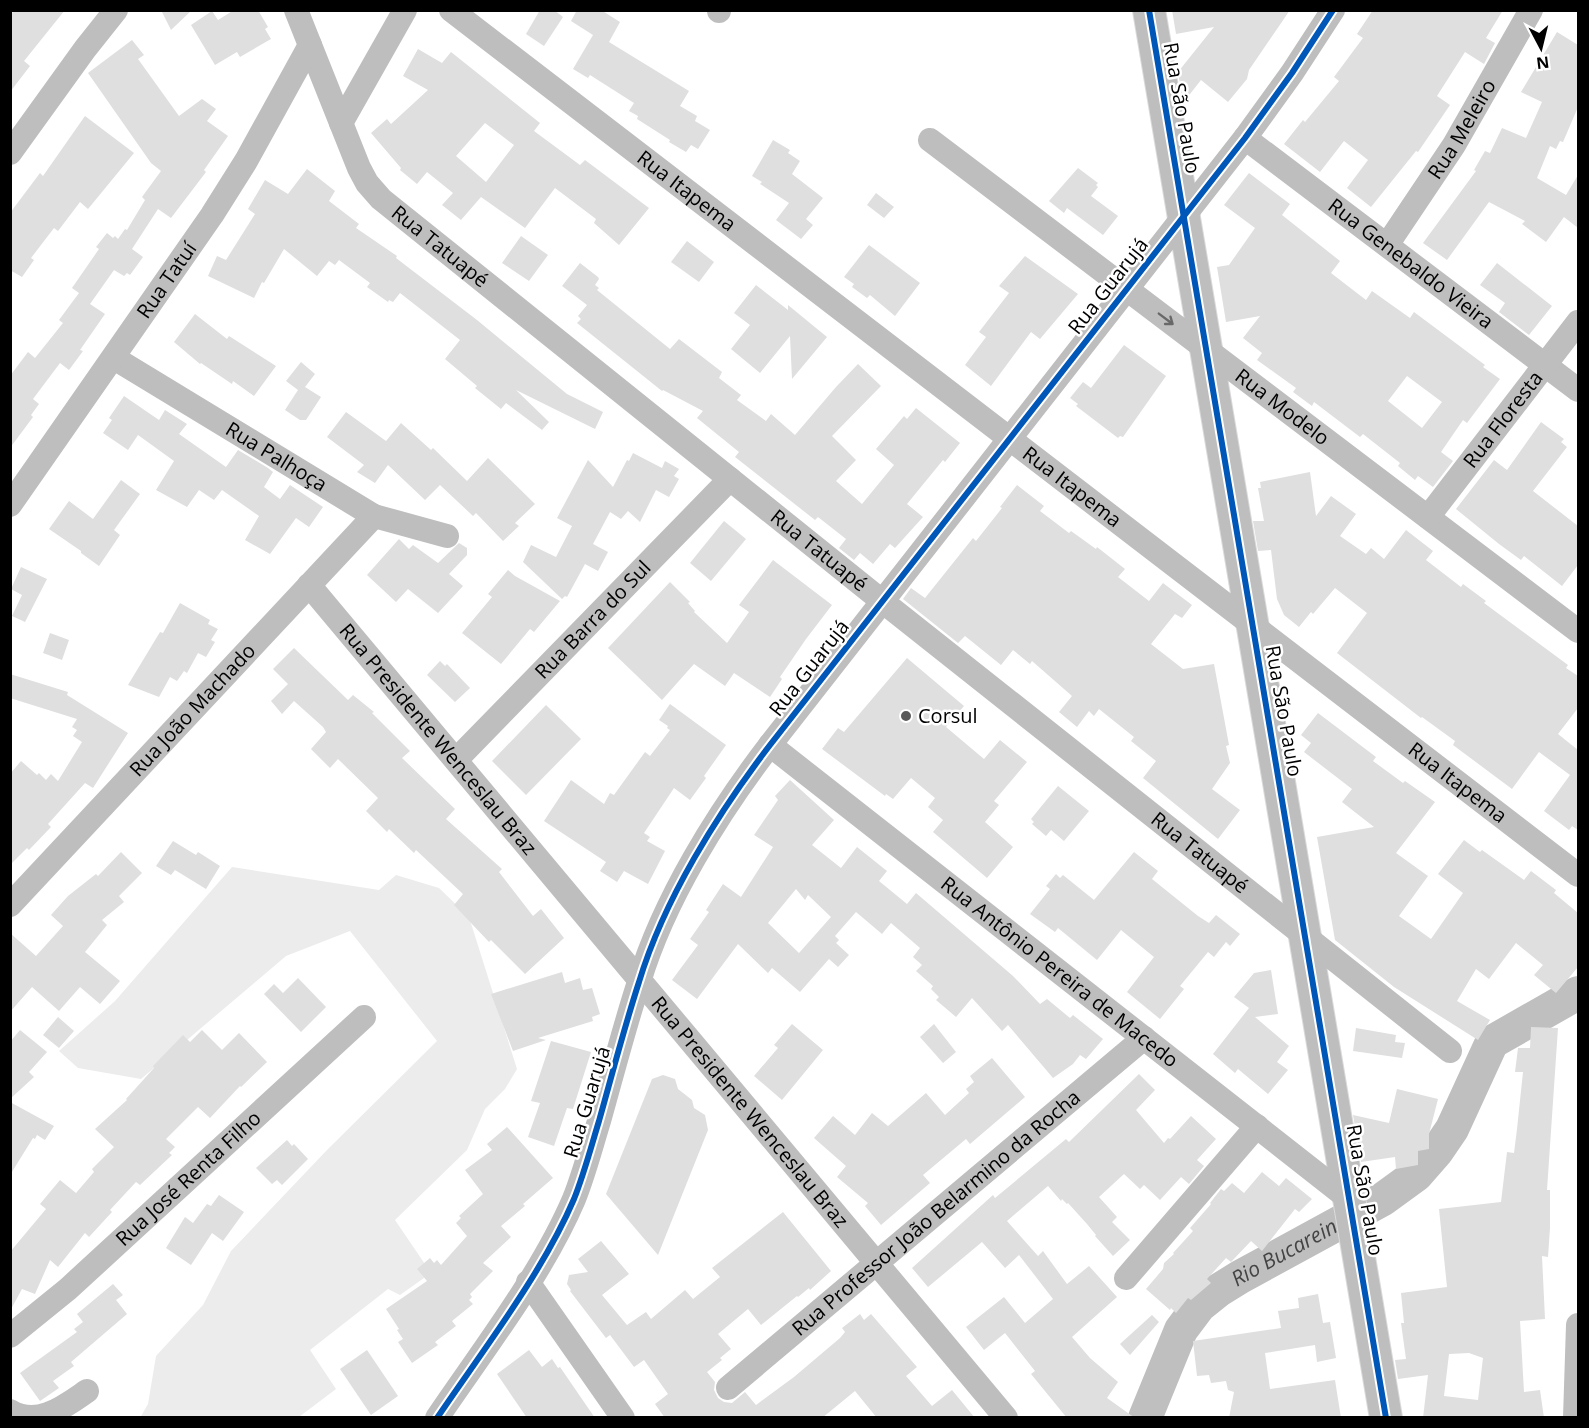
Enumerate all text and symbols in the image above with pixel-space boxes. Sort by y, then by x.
north arrow [1511,18,1571,78]
street label: Rua São Paulo [1158,40,1207,176]
text: N [1535,51,1551,75]
street label: Rua Meleiro [1421,74,1502,184]
street label: Rua Itapema [632,144,742,237]
street label: Rua Genebaldo Vieira [1323,192,1499,334]
street label: Rua Tatuapé [386,199,494,293]
street label: Rua Guarujá [1061,232,1154,339]
street label: Rua Tatuí [130,235,203,324]
one-way arrow [1158,313,1174,326]
street label: Rua Modelo [1230,362,1335,451]
street label: Rua Floresta [1457,365,1549,473]
street label: Rua Palhoça [221,415,332,497]
street label: Rua Itapema [1017,440,1127,533]
street label: Rua Tatuapé [765,503,873,597]
street label: Rua Barra do Sul [529,554,656,684]
street label: Rua Guarujá [762,614,855,721]
street label: Rua Presidente Wenceslau Braz [334,617,543,860]
street label: Rua João Machado [123,637,261,782]
street label: Rua São Paulo [1260,643,1309,779]
place label: Corsul [918,702,978,729]
marker: Corsul [899,709,913,723]
street label: Rua Itapema [1403,736,1513,829]
street label: Rua Tatuapé [1146,805,1254,899]
street label: Rua Antônio Pereira de Macedo [936,870,1184,1073]
street label: Rua Presidente Wenceslau Braz [646,990,855,1233]
street label: Rua Guarujá [557,1043,616,1161]
street label: Rua Professor João Belarmino da Rocha [786,1083,1086,1342]
street label: Rua José Renta Filho [109,1104,266,1252]
street label: Rua São Paulo [1341,1122,1390,1258]
water label: Rio Bucarein [1225,1212,1342,1292]

